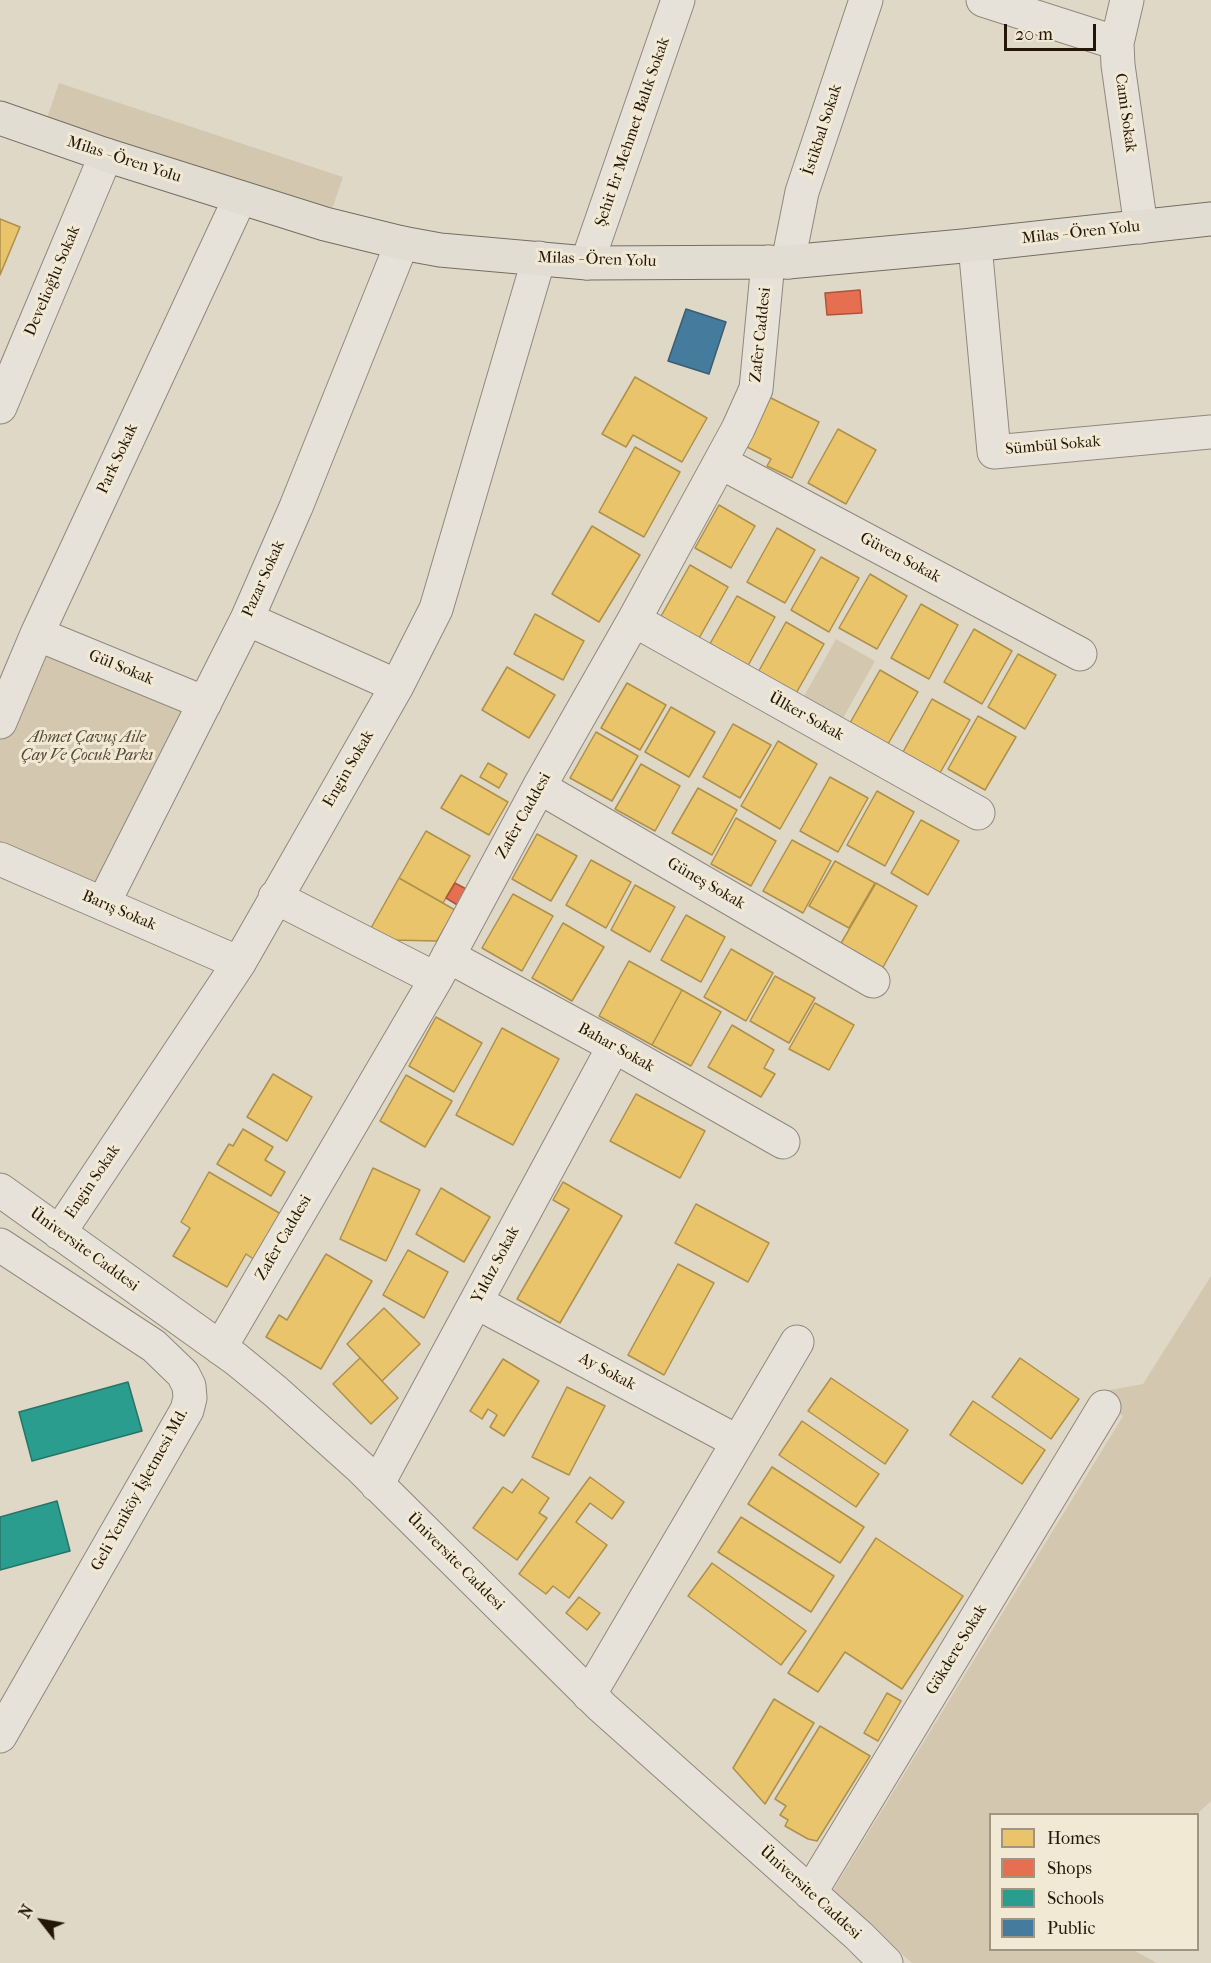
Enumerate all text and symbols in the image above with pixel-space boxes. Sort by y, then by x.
scale bar [1007,12,1098,50]
text: 20 m [1015,24,1053,45]
street label: Şehit Er Mehmet Balık Sokak [592,35,674,229]
street label: Cami Sokak [1110,72,1140,154]
street label: İstikbal Sokak [799,82,847,178]
street label: Milas - Ören Yolu [64,132,184,188]
street label: Milas - Ören Yolu [1021,217,1141,249]
street label: Develioğlu Sokak [21,223,85,339]
street label: Milas - Ören Yolu [537,248,657,272]
street label: Zafer Caddesi [746,286,776,384]
street label: Park Sokak [93,421,143,497]
street label: Sümbül Sokak [1004,432,1102,460]
street label: Güven Sokak [856,529,944,587]
street label: Pazar Sokak [239,538,289,620]
street label: Gül Sokak [86,646,156,690]
street label: Ülker Sokak [765,688,847,746]
street label: Engin Sokak [319,727,379,811]
park label: Ahmet Çavuş Aile Çay Ve Çocuk Parkı [21,728,153,766]
street label: Zafer Caddesi [492,770,556,862]
street label: Güneş Sokak [664,854,748,914]
street label: Barış Sokak [79,887,159,935]
street label: Bahar Sokak [574,1019,658,1077]
street label: Engin Sokak [61,1141,125,1223]
street label: Zafer Caddesi [252,1192,316,1284]
street label: Üniversite Caddesi [26,1204,142,1296]
street label: Yıldız Sokak [468,1223,524,1307]
street label: Ay Sokak [575,1349,639,1395]
street label: Geli Yeniköy İşletmesi Md. [87,1405,193,1575]
street label: Üniversite Caddesi [402,1509,508,1615]
street label: Gökdere Sokak [922,1601,992,1699]
legend [989,1813,1199,1951]
text: Homes [1047,1828,1101,1849]
street label: Üniversite Caddesi [755,1842,865,1944]
text: Shops [1047,1858,1092,1879]
text: Schools [1047,1888,1104,1909]
north arrow [12,1891,72,1951]
text: N [15,1901,37,1922]
text: Public [1047,1918,1095,1939]

